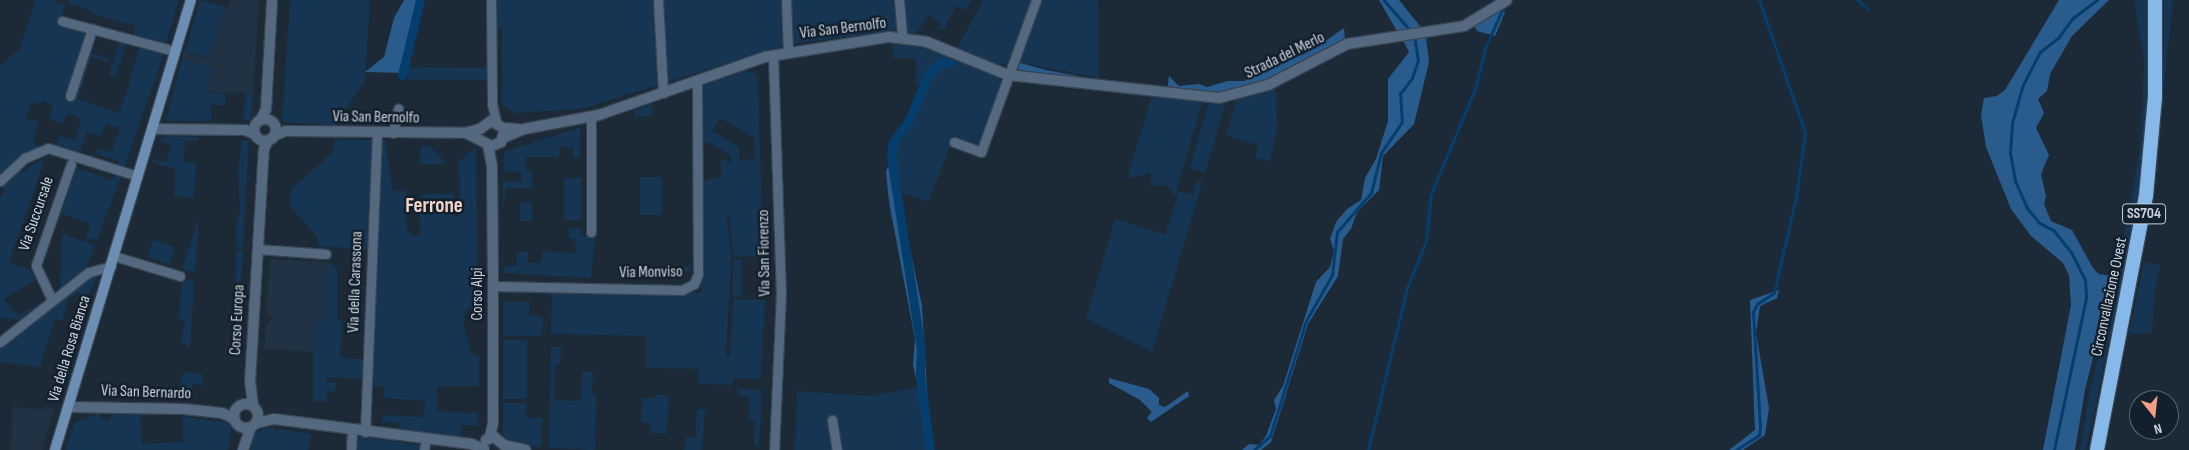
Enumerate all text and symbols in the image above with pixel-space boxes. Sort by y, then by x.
street label: Via San Bernolfo [799,14,887,44]
street label: Strada del Merlo [1242,28,1328,84]
street label: Via San Bernolfo [332,108,420,128]
street label: Via Succursale [15,174,59,254]
district label: Ferrone [405,193,463,219]
road number: SS704 [2122,202,2166,226]
street label: Via San Fiorenzo [755,209,775,297]
street label: Via della Carassona [345,231,367,333]
street label: Circonvallazione Ovest [2088,236,2132,358]
street label: Via Monviso [619,263,683,283]
street label: Corso Alpi [468,267,488,321]
street label: Corso Europa [227,284,249,356]
street label: Via della Rosa Bianca [45,293,95,405]
street label: Via San Bernardo [101,382,191,404]
north arrow [2129,390,2179,440]
text: N [2152,420,2164,438]

